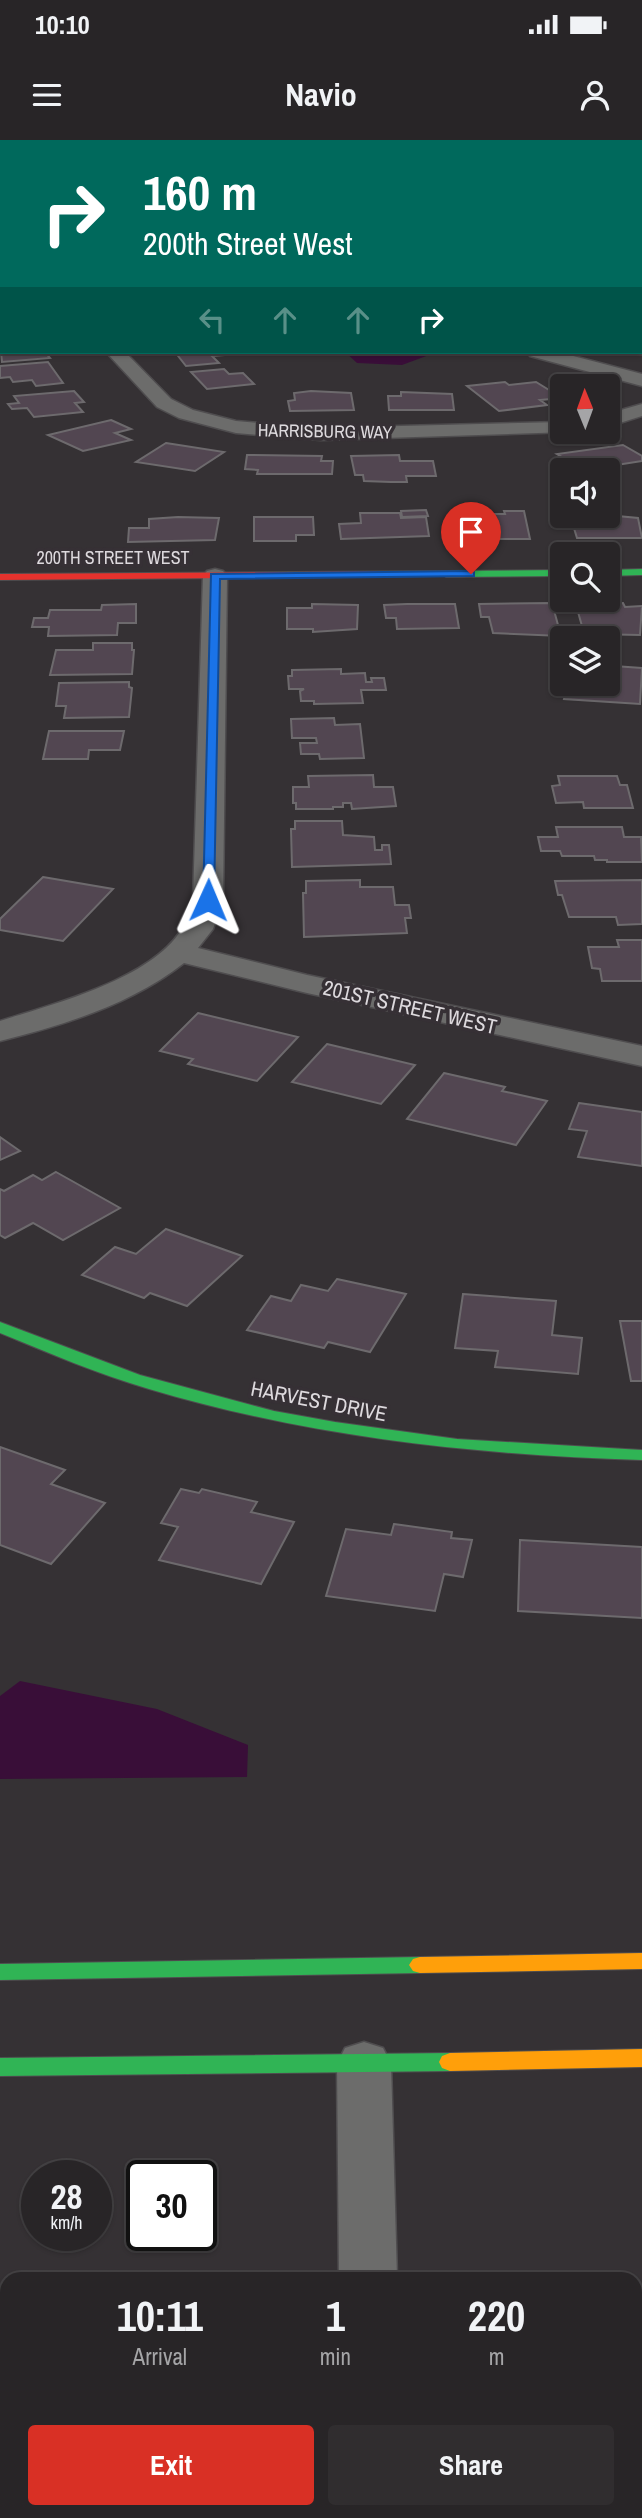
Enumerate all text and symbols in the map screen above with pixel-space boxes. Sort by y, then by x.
text: 10:10 [35,7,90,42]
text: Navio [285,73,357,116]
icon: menu [28,76,66,114]
icon: person [576,76,614,114]
text: 160 m [143,159,257,225]
icon: right [28,168,119,259]
text: 200th Street West [143,222,353,265]
icon: left [193,301,231,339]
icon: ahead [266,301,304,339]
icon: ahead [339,301,377,339]
icon: right [412,301,450,339]
north arrow [550,374,620,444]
map controls [550,374,620,696]
street label: HARRISBURG WAY [258,417,393,445]
button: sound [550,458,620,528]
pin [441,502,501,574]
icon: arrive [452,513,490,551]
button: search [550,542,620,612]
street label: 200TH STREET WEST [36,545,190,570]
button: layers [550,626,620,696]
position arrow [171,863,245,937]
street label: 201ST STREET WEST [320,973,500,1041]
street label: HARVEST DRIVE [248,1374,390,1428]
speed limit sign: 30 [126,2160,217,2251]
text: 28 [51,2173,82,2220]
text: km/h [51,2210,83,2235]
text: 10:11 [117,2288,203,2344]
text: 1 [326,2288,345,2344]
text: 220 [468,2288,525,2344]
text: Arrival [133,2341,187,2372]
text: min [320,2341,351,2372]
text: m [489,2341,504,2372]
button: Exit [28,2425,314,2505]
button: Share [328,2425,614,2505]

